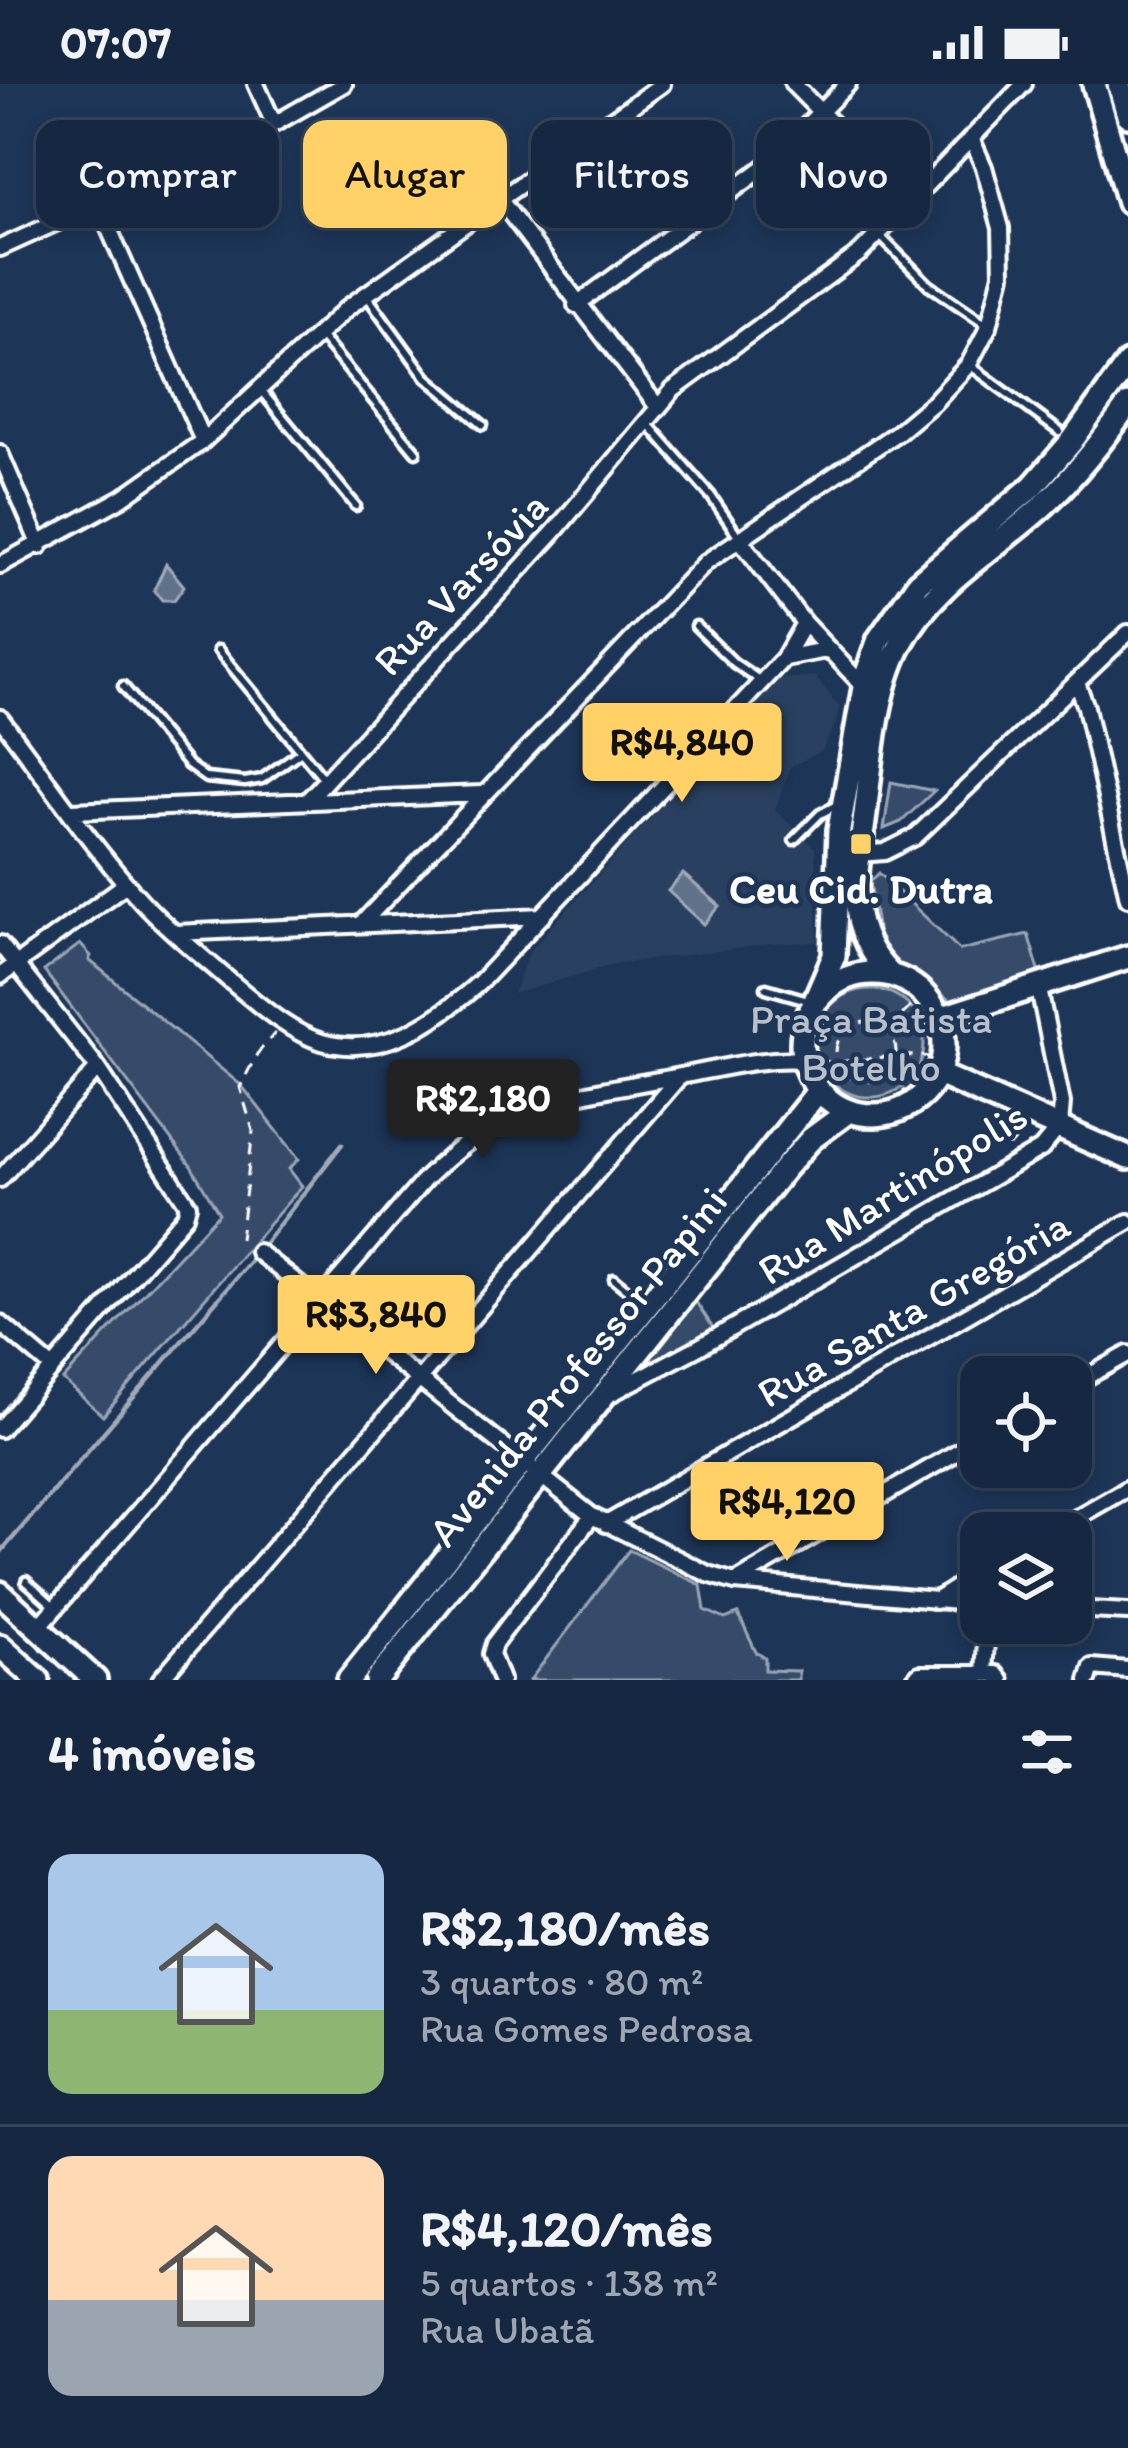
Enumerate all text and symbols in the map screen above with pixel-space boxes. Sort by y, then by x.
text: 07:07 [60,15,171,69]
chip: Comprar [36,120,279,228]
chip: Alugar [303,120,507,228]
chip: Filtros [531,120,732,228]
chip: Novo [756,120,930,228]
street label: Rua Varsóvia [362,481,558,686]
pin: R$4,840 [571,703,793,805]
text: R$4,840 [610,718,754,765]
marker: Ceu Cid. Dutra [848,831,874,857]
place label: Ceu Cid. Dutra [729,863,993,914]
park label: Praça Batista Botelho [750,993,992,1092]
pin: R$2,180 [372,1059,594,1161]
text: R$2,180 [415,1074,551,1121]
street label: Rua Martinópolis [748,1089,1036,1296]
street label: Avenida Professor Papini [417,1177,738,1556]
street label: Rua Santa Gregória [748,1198,1078,1418]
pin: R$3,840 [265,1275,487,1377]
text: R$3,840 [305,1290,447,1337]
map controls [960,1356,1092,1644]
button: locate [960,1356,1092,1488]
pin: R$4,120 [676,1462,898,1564]
text: R$4,120 [718,1477,856,1524]
button: layers [960,1512,1092,1644]
icon: filters [1014,1719,1080,1785]
text: 4 imóveis [48,1722,256,1783]
text: R$2,180/mês [420,1897,710,1958]
icon: home [144,1902,288,2046]
text: 3 quartos · 80 m² [420,1958,703,2005]
text: Rua Gomes Pedrosa [420,2005,753,2052]
text: R$4,120/mês [420,2198,713,2259]
icon: home [144,2204,288,2348]
text: 5 quartos · 138 m² [420,2259,718,2306]
text: Rua Ubatã [420,2306,594,2353]

